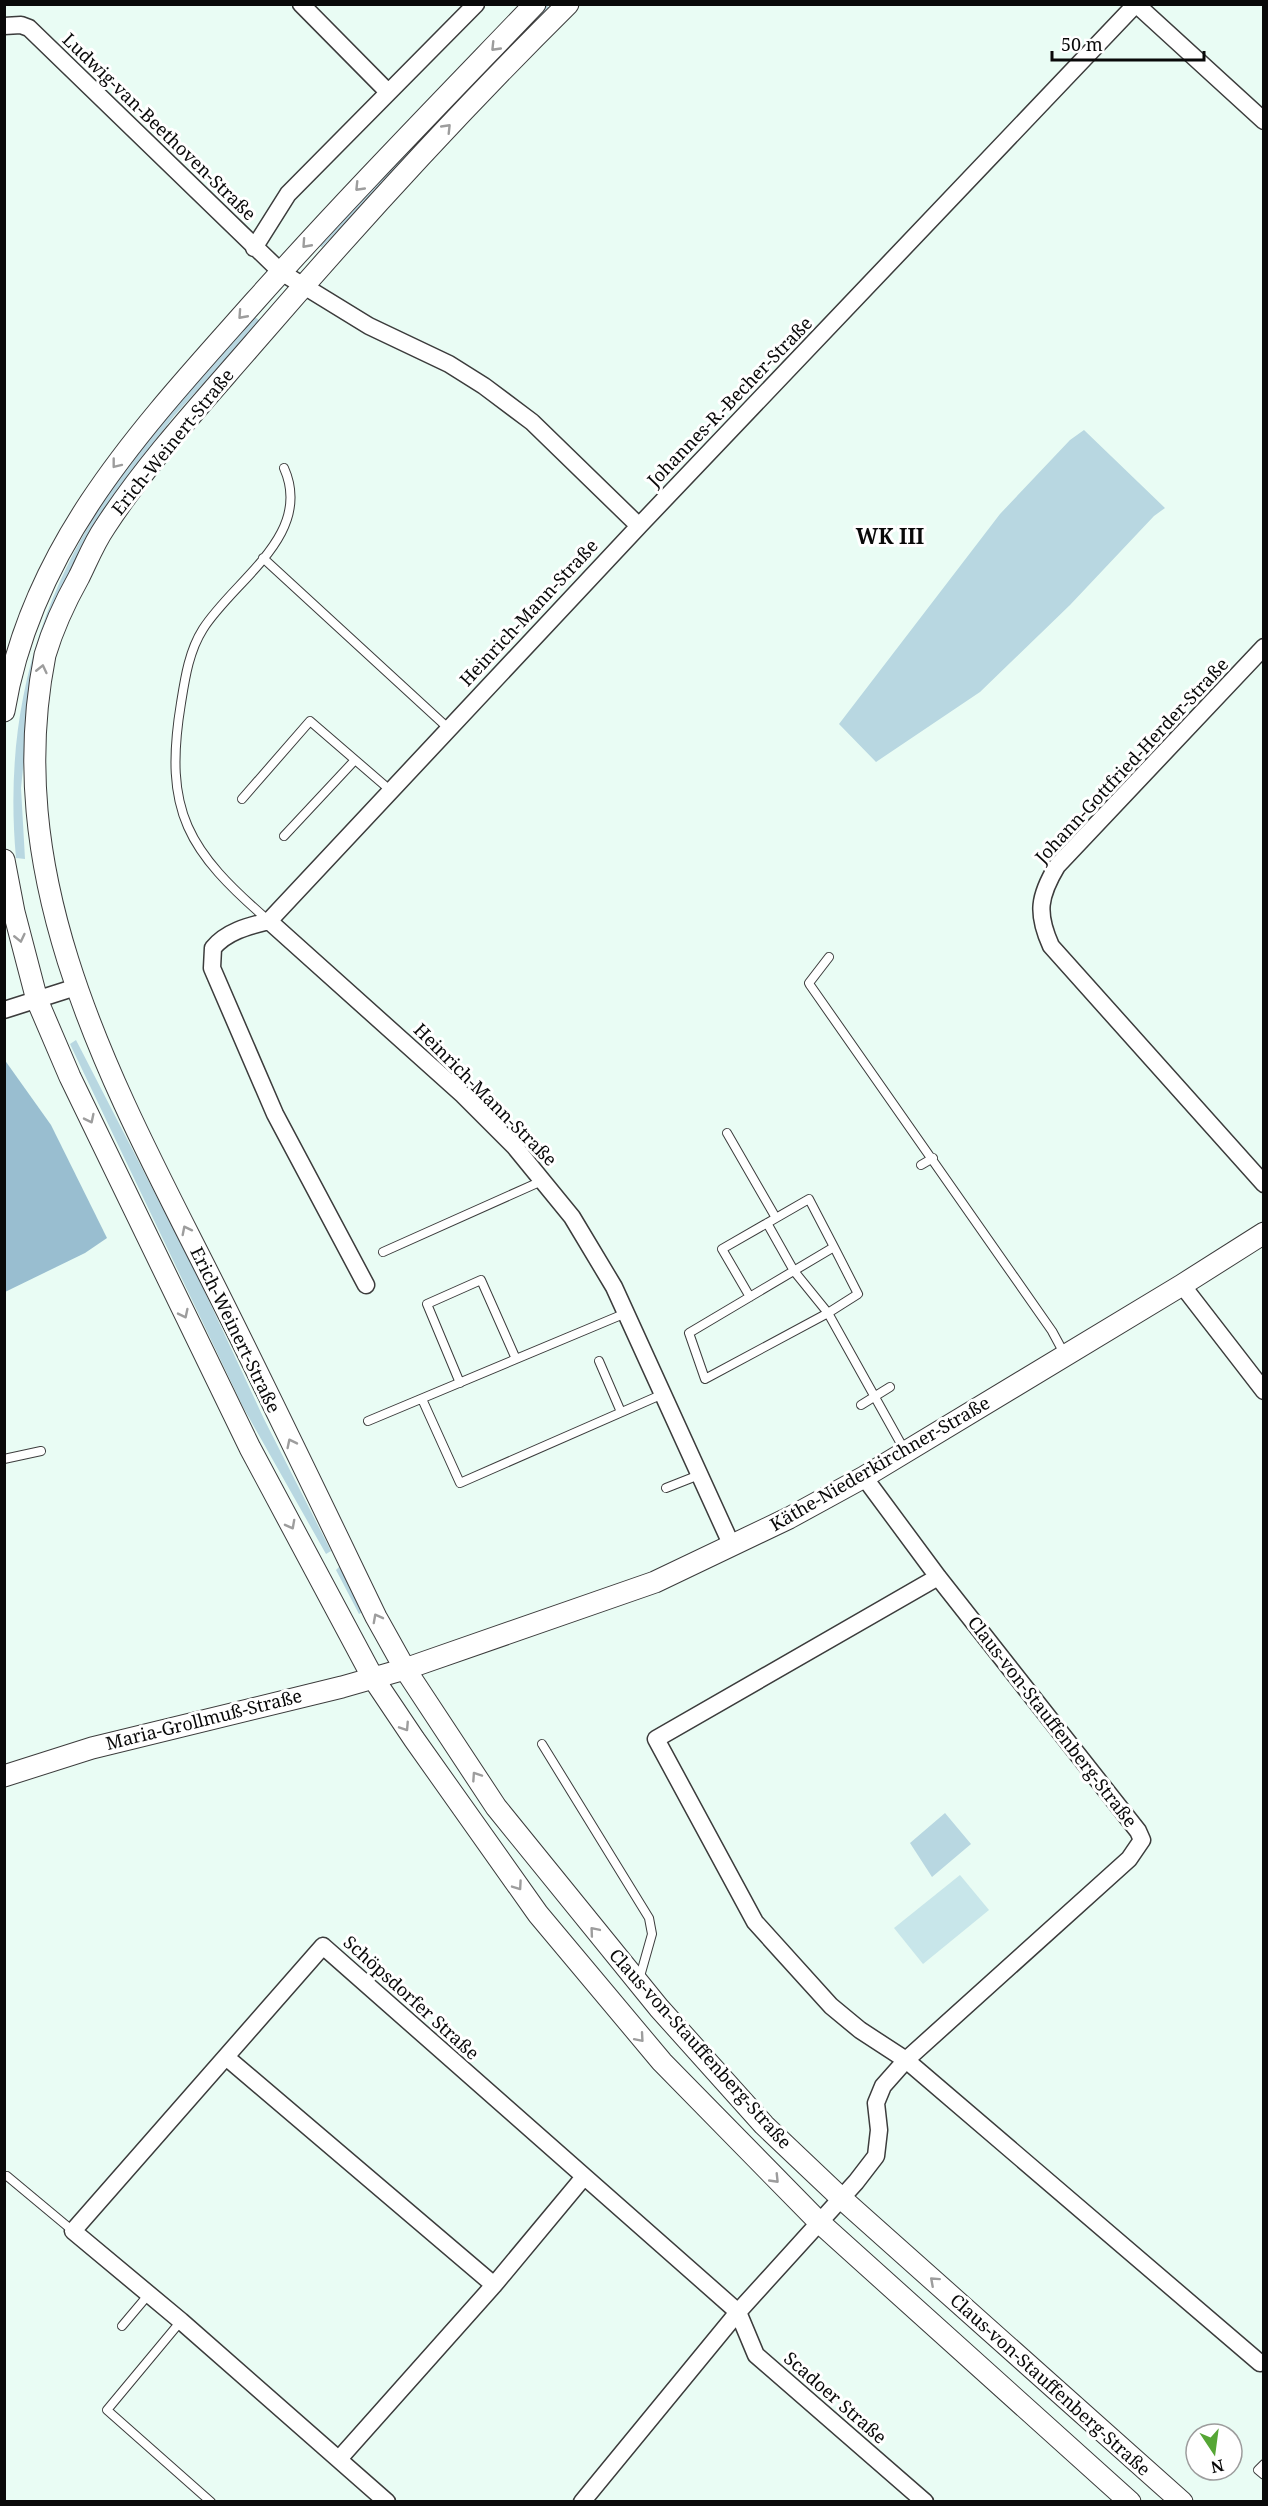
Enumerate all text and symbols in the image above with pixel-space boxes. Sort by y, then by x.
scale bar [1052,24,1204,62]
street label: Ludwig-van-Beethoven-Straße [58,27,262,225]
text: 50 m [1061,32,1103,56]
one-way arrow [491,39,502,50]
one-way arrow [439,125,450,136]
one-way arrow [355,180,366,190]
one-way arrow [302,238,313,248]
one-way arrow [238,309,249,319]
street label: Johannes-R.-Becher-Straße [641,311,817,492]
street label: Erich-Weinert-Straße [106,363,239,520]
one-way arrow [112,457,123,468]
district label: WK III [856,522,924,550]
street label: Heinrich-Mann-Straße [454,534,603,691]
street label: Johann-Gottfried-Herder-Straße [1029,652,1233,869]
one-way arrow [35,664,48,674]
one-way arrow [13,933,26,943]
street label: Heinrich-Mann-Straße [409,1018,562,1171]
one-way arrow [83,1113,95,1124]
one-way arrow [182,1226,193,1236]
street label: Erich-Weinert-Straße [185,1243,287,1417]
one-way arrow [177,1307,189,1318]
street label: Käthe-Niederkirchner-Straße [765,1390,994,1536]
one-way arrow [287,1438,298,1449]
one-way arrow [284,1519,295,1530]
street label: Claus-von-Stauffenberg-Straße [963,1611,1143,1832]
one-way arrow [373,1613,384,1624]
street label: Maria-Grollmuß-Straße [103,1683,304,1755]
one-way arrow [398,1721,410,1731]
one-way arrow [472,1772,483,1783]
one-way arrow [511,1879,522,1890]
one-way arrow [591,1927,602,1938]
street label: Schöpsdorfer Straße [339,1930,485,2065]
street label: Claus-von-Stauffenberg-Straße [604,1943,797,2154]
one-way arrow [633,2031,644,2042]
one-way arrow [768,2172,779,2183]
one-way arrow [931,2277,941,2288]
street label: Claus-von-Stauffenberg-Straße [945,2288,1156,2481]
street label: Scadoer Straße [779,2346,892,2449]
north arrow [1184,2422,1244,2482]
text: N [1208,2454,1226,2479]

